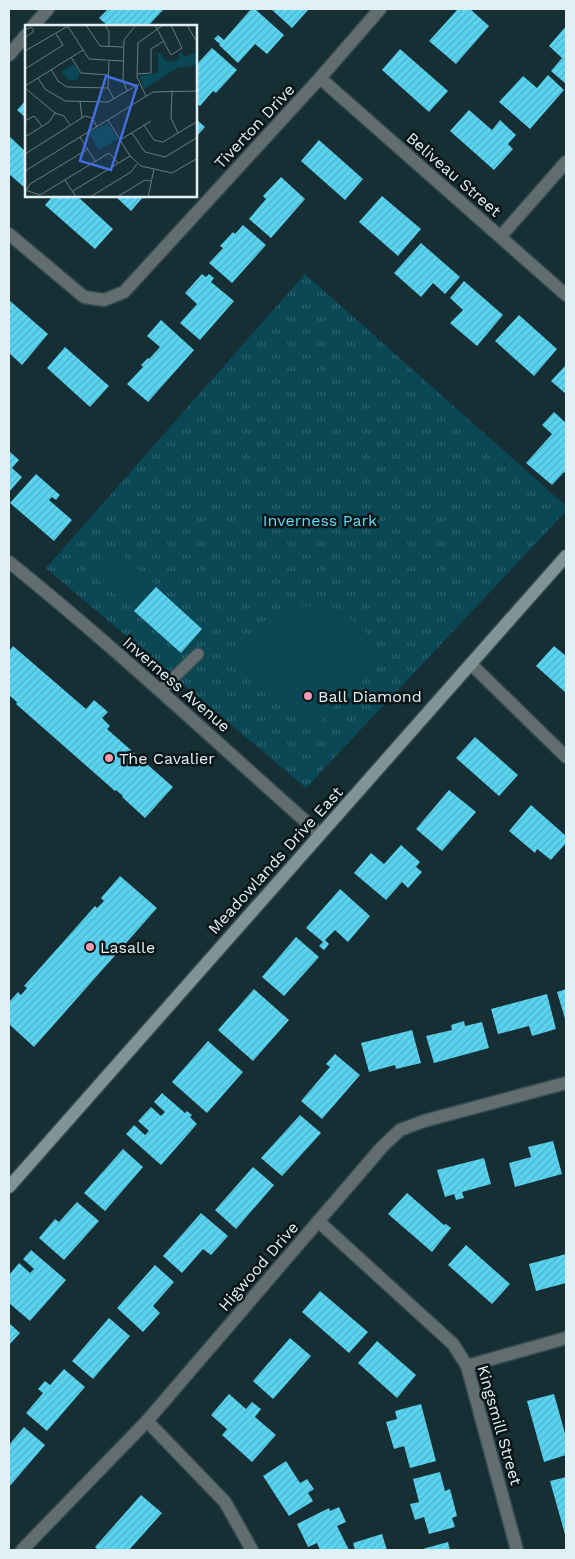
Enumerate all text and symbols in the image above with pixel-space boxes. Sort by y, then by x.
inset map [25,25,198,198]
street label: Tiverton Drive [210,80,298,173]
street label: Beliveau Street [403,128,505,221]
park label: Inverness Park [263,511,377,530]
street label: Inverness Avenue [119,633,234,736]
place label: Ball Diamond [318,687,422,706]
marker: Ball Diamond [302,690,314,702]
place label: The Cavalier [119,749,215,768]
marker: The Cavalier [103,752,115,764]
street label: Meadowlands Drive East [204,782,347,938]
place label: Lasalle [100,938,155,957]
marker: Lasalle [84,941,96,953]
street label: Higwood Drive [214,1218,302,1315]
street label: Kingsmill Street [473,1363,526,1488]

